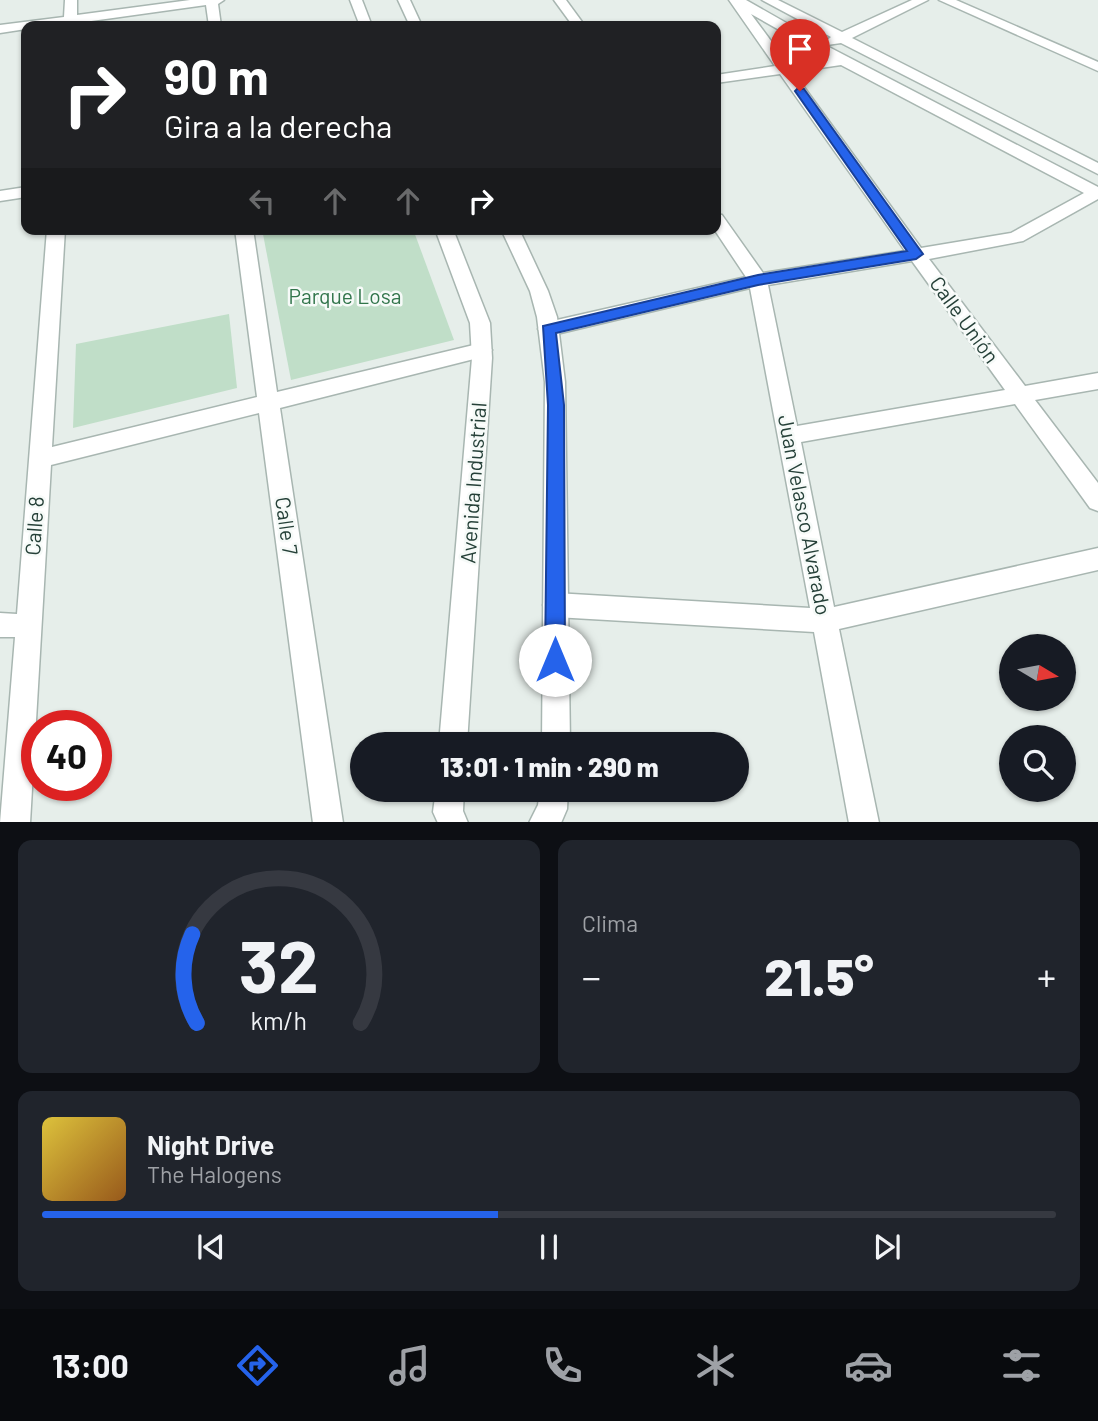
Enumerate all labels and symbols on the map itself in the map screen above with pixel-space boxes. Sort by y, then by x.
pin [770,19,830,91]
street label: Calle Unión [925,271,1005,367]
park label: Parque Losa [289,283,401,308]
street label: Avenida Industrial [454,401,491,564]
street label: Juan Velasco Alvarado [774,412,837,617]
street label: Calle 8 [19,495,48,556]
street label: Calle 7 [271,495,304,556]
position arrow [518,623,592,697]
north arrow [999,634,1076,710]
speed limit sign: 40 [21,710,112,801]

